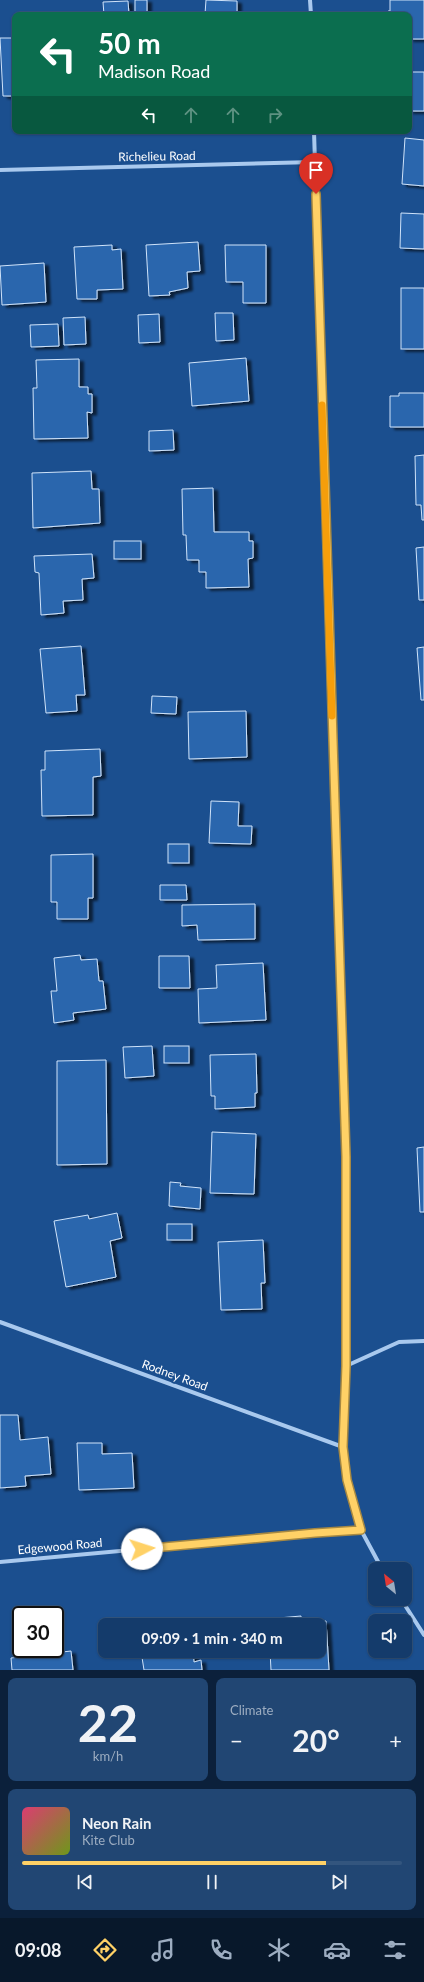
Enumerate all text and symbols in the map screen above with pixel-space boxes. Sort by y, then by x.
text: 50 m [98,26,161,60]
icon: left [32,28,84,80]
text: Madison Road [98,60,210,82]
icon: left [138,104,160,126]
icon: ahead [180,104,202,126]
icon: ahead [222,104,244,126]
icon: right [264,104,286,126]
street label: Richelieu Road [118,148,196,164]
pin [299,153,333,194]
icon: arrive [305,159,327,181]
street label: Rodney Road [140,1356,210,1394]
position arrow [121,1528,163,1570]
street label: Edgewood Road [17,1535,103,1557]
north arrow [368,1562,412,1606]
map controls [368,1562,412,1658]
speed limit sign: 30 [12,1606,64,1658]
button: sound [368,1614,412,1658]
text: 09:09 · 1 min · 340 m [142,1629,282,1647]
text: 22 [78,1691,138,1753]
text: Climate [230,1702,273,1718]
text: 20° [292,1722,340,1758]
text: − [230,1727,243,1754]
text: + [389,1727,402,1754]
text: km/h [93,1748,123,1764]
text: Neon Rain [82,1814,151,1832]
text: Kite Club [82,1832,135,1848]
icon: previous [74,1871,96,1893]
icon: pause [201,1871,223,1893]
icon: next [328,1871,350,1893]
icon: directions [91,1936,119,1964]
icon: music [149,1936,177,1964]
icon: phone [207,1936,235,1964]
icon: climate [265,1936,293,1964]
icon: car [323,1936,351,1964]
icon: filters [381,1936,409,1964]
text: 09:08 [15,1939,61,1961]

